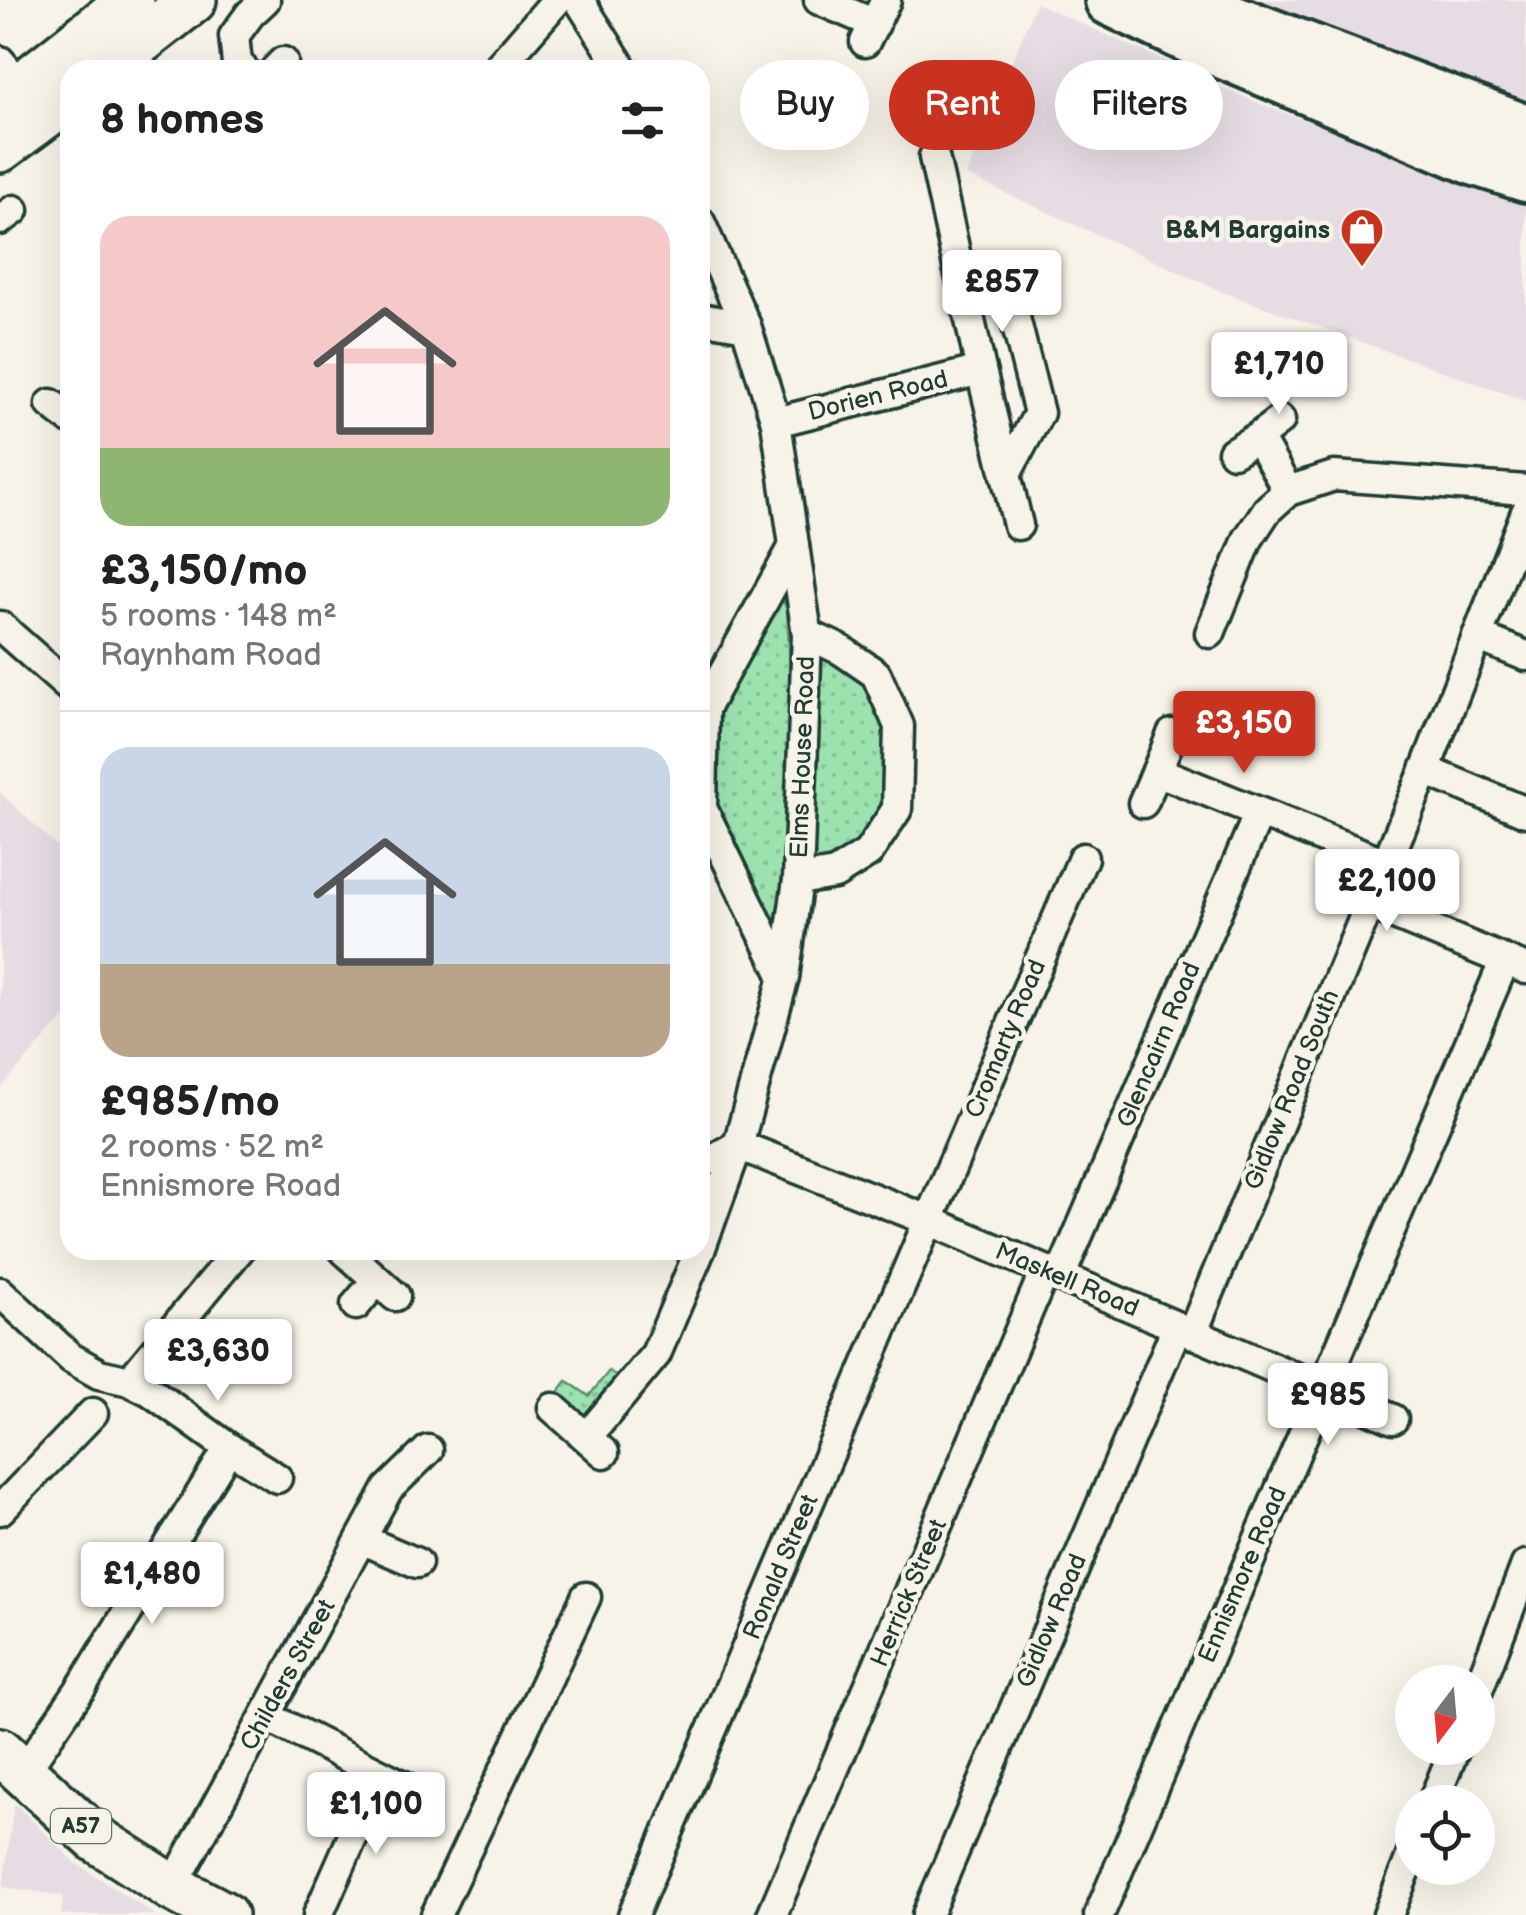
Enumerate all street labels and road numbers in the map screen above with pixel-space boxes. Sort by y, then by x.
street label: Dorien Road [805,364,951,428]
street label: Elms House Road [784,655,822,859]
street label: Cromarty Road [959,955,1053,1123]
street label: Glencairn Road [1110,958,1208,1132]
street label: Gidlow Road South [1238,985,1346,1195]
street label: Maskell Road [990,1236,1144,1324]
street label: Ennismore Road [1192,1482,1294,1668]
street label: Ronald Street [736,1489,826,1644]
street label: Herrick Street [864,1514,954,1672]
street label: Gidlow Road [1010,1549,1094,1693]
street label: Childers Street [234,1594,343,1756]
road number: A57 [51,1809,111,1843]

